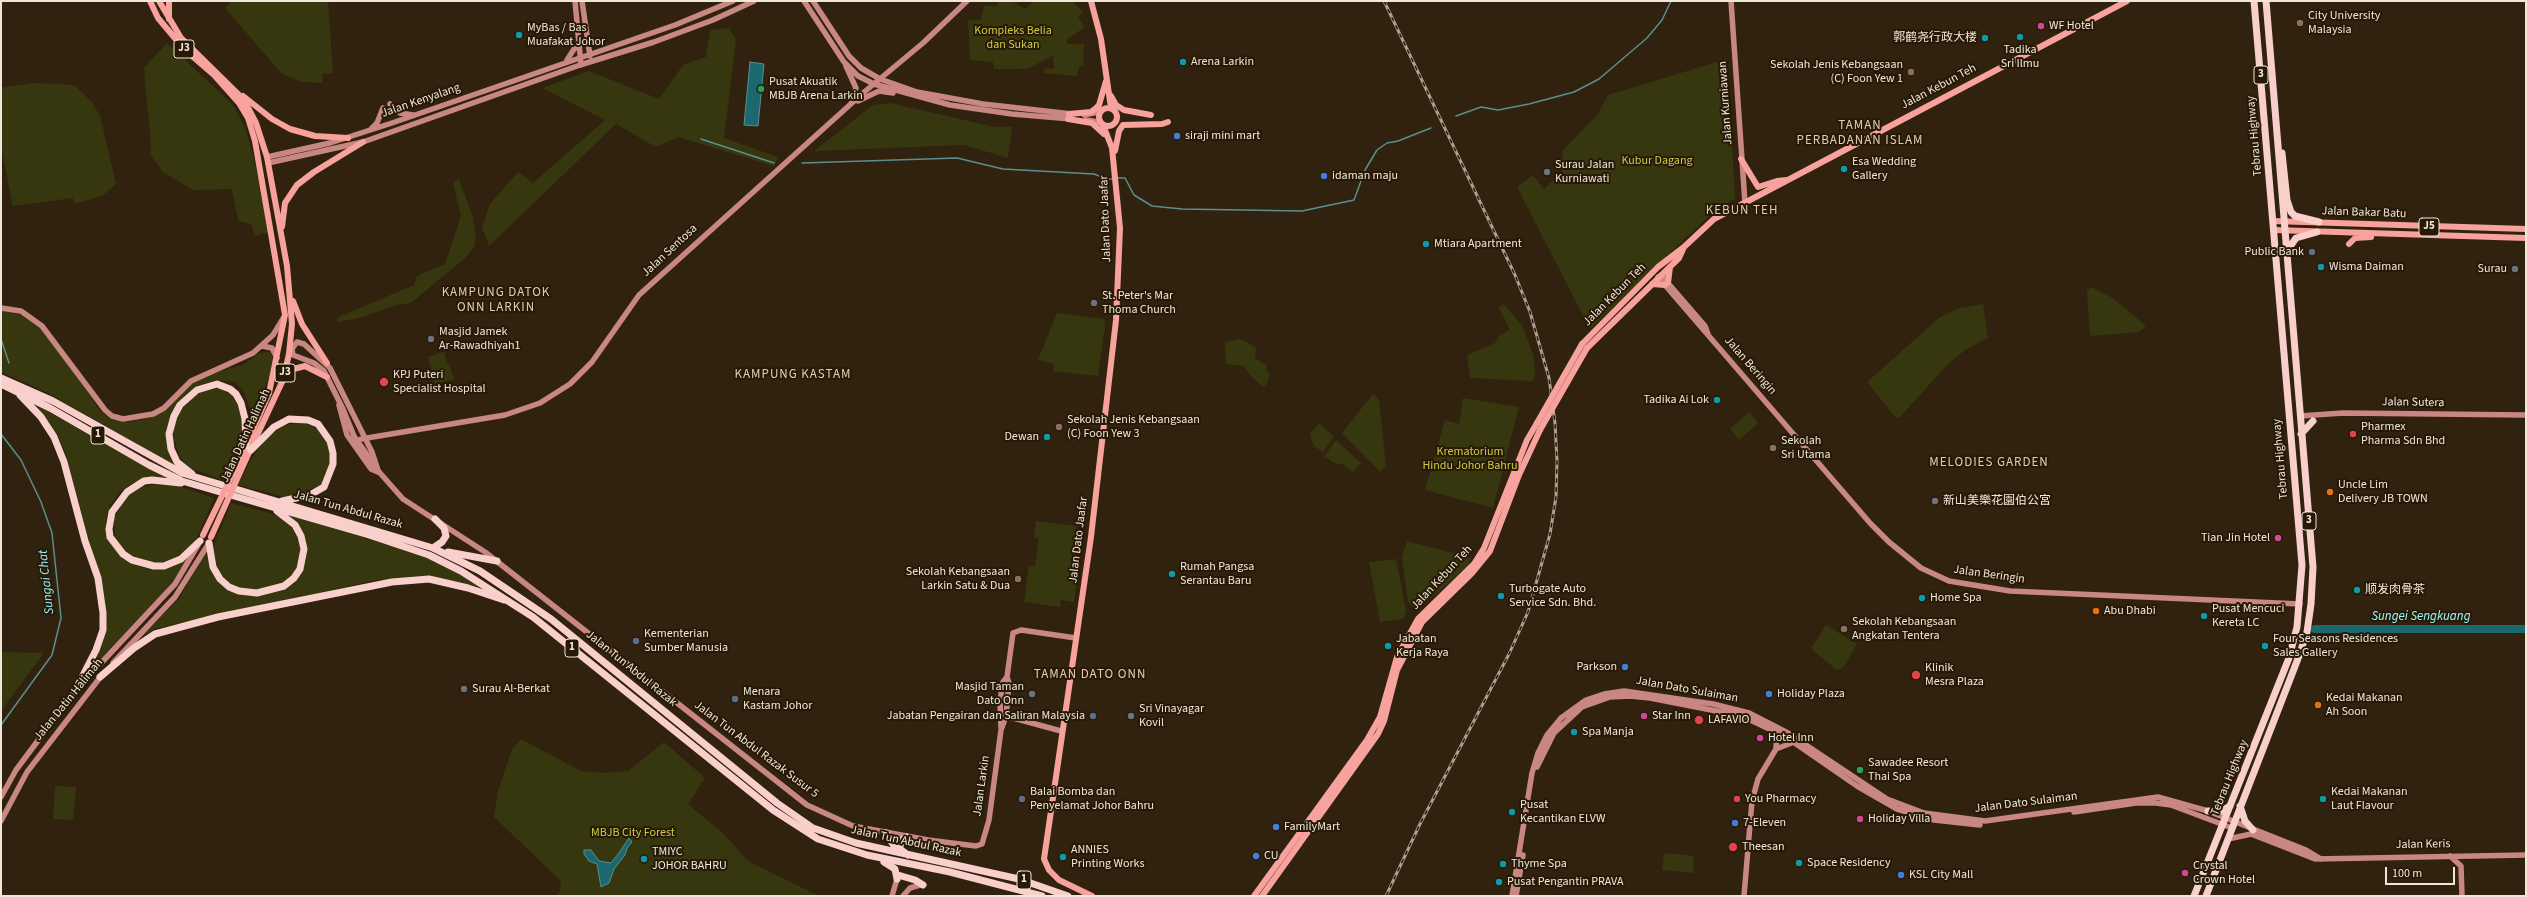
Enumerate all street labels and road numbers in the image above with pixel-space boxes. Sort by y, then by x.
road number: J3 [174,40,194,58]
street label: Jalan Kurniawan [1716,61,1736,145]
street label: Jalan Kebun Teh [1899,61,1979,113]
road number: 3 [2254,66,2268,84]
street label: Jalan Kenyalang [380,81,462,121]
street label: Tebrau Highway [2244,95,2266,177]
street label: Jalan Dato Jaafar [1097,175,1115,263]
street label: Jalan Bakar Batu [2321,204,2407,222]
road number: J5 [2419,218,2439,236]
street label: Jalan Sentosa [639,222,701,280]
street label: Jalan Kebun Teh [1581,261,1649,329]
street label: Jalan Beringin [1721,334,1779,398]
road number: J3 [275,364,295,382]
street label: Jalan Datin Halimah [218,387,274,485]
street label: Jalan Sutera [2382,395,2444,411]
street label: Tebrau Highway [2270,418,2292,500]
road number: 1 [91,426,105,444]
street label: Jalan Tun Abdul Razak [292,488,404,532]
street label: Jalan Dato Jaafar [1067,496,1091,584]
road number: 3 [2302,512,2316,530]
street label: Jalan Kebun Teh [1408,543,1476,613]
street label: Jalan Beringin [1952,563,2026,587]
street label: Jalan Tun Abdul Razak [583,628,679,710]
road number: 1 [565,639,579,657]
street label: Jalan Datin Halimah [31,656,107,744]
street label: Jalan Dato Sulaiman [1635,674,1739,706]
street label: Jalan Tun Abdul Razak Susur 5 [691,698,821,802]
street label: Tebrau Highway [2208,738,2252,818]
street label: Jalan Larkin [971,755,993,817]
street label: Jalan Dato Sulaiman [1974,790,2078,816]
street label: Jalan Tun Abdul Razak [849,823,963,861]
street label: Jalan Keris [2395,837,2451,853]
road number: 1 [1017,871,1031,889]

